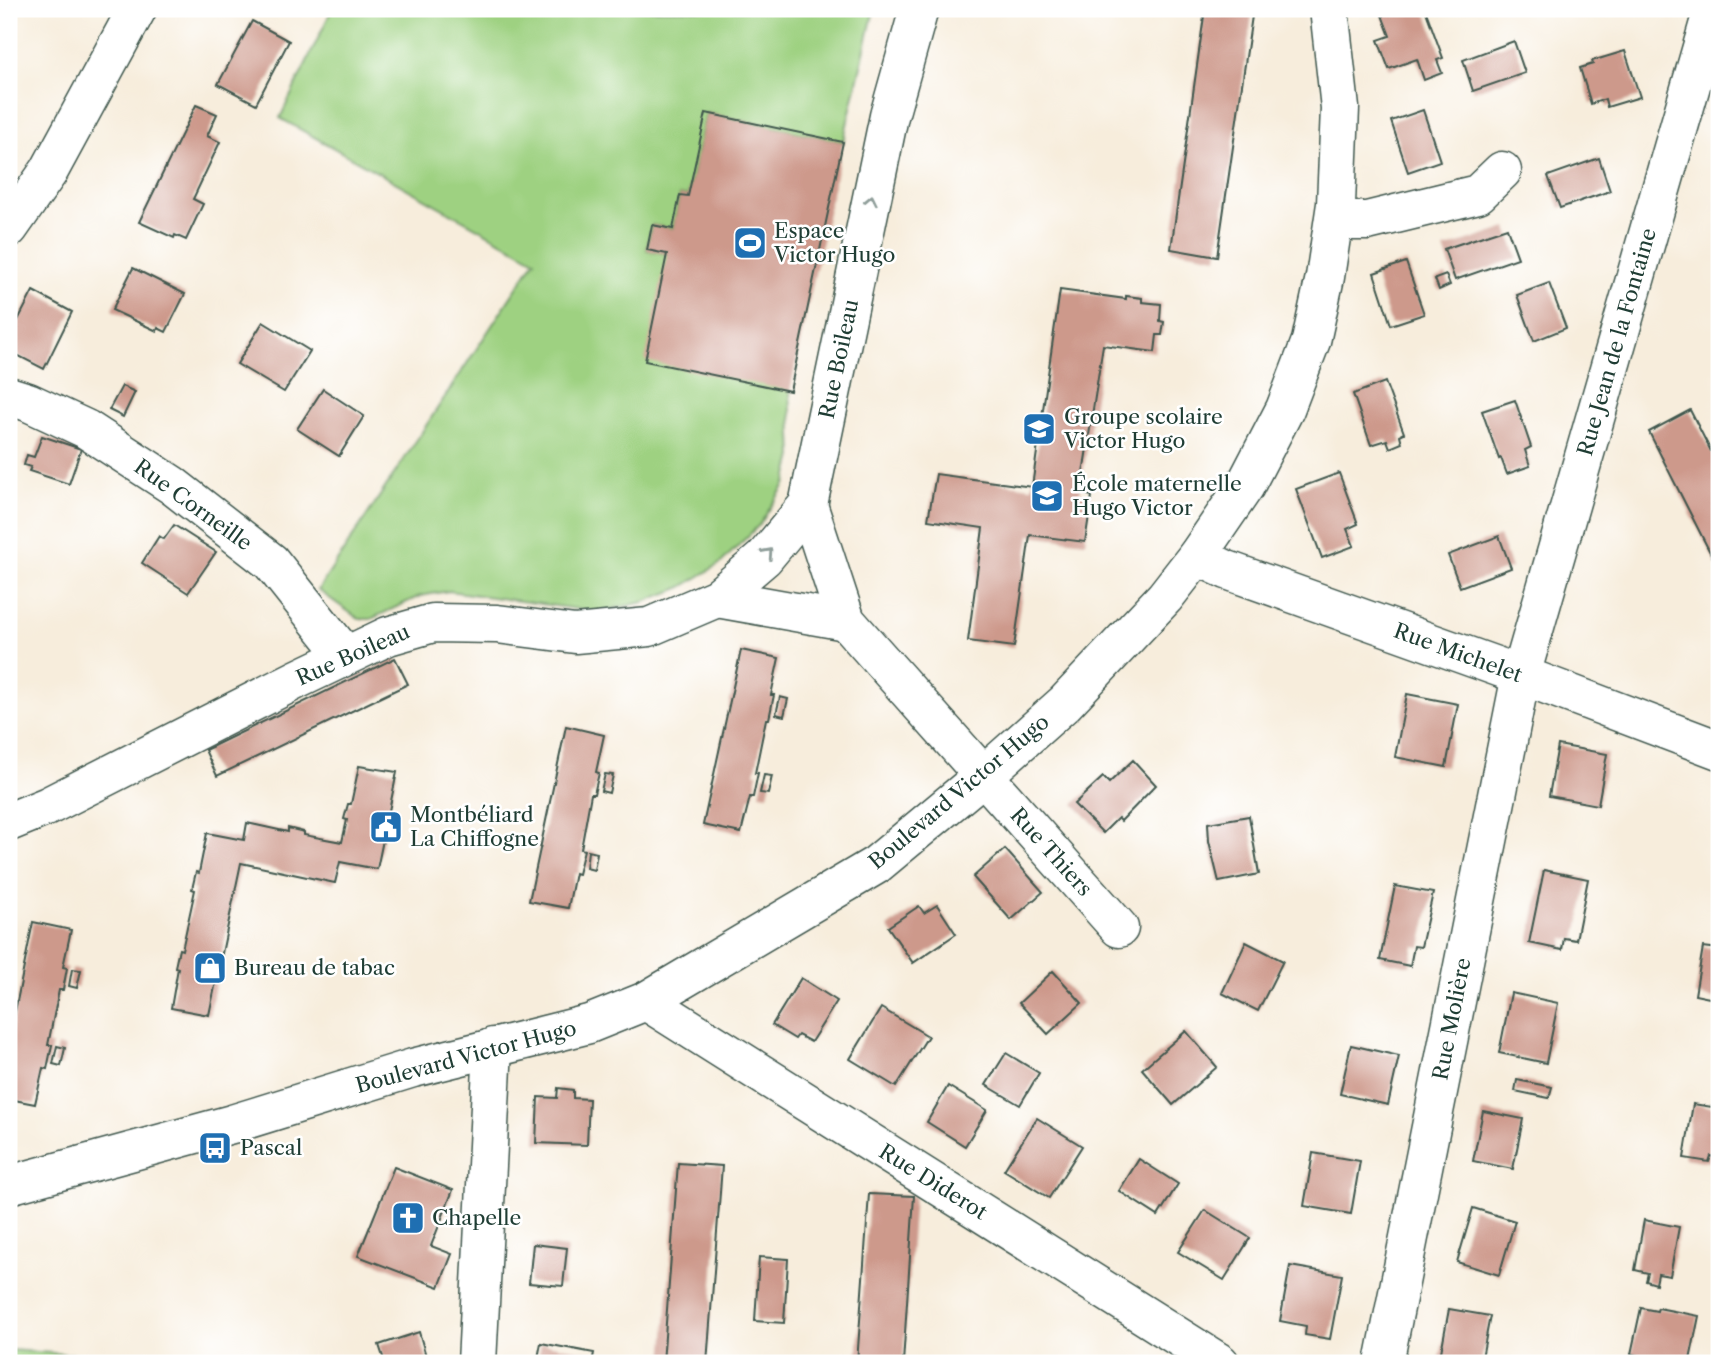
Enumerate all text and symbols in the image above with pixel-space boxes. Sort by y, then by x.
one-way arrow [863,194,878,206]
place label: Espace Victor Hugo [773,218,895,267]
sports icon: Espace Victor Hugo [731,224,769,262]
street label: Rue Jean de la Fontaine [1572,225,1661,459]
street label: Rue Boileau [814,297,863,421]
place label: Groupe scolaire Victor Hugo [1063,404,1223,453]
school or university icon: Groupe scolaire Victor Hugo [1020,410,1058,448]
street label: Rue Corneille [130,454,257,556]
place label: École maternelle Hugo Victor [1072,471,1242,520]
school or university icon: École maternelle Hugo Victor [1028,477,1066,515]
one-way arrow [760,548,772,561]
street label: Rue Boileau [292,618,413,691]
street label: Rue Michelet [1391,618,1526,687]
street label: Boulevard Victor Hugo [864,709,1054,874]
place label: Montbéliard La Chiffogne [410,802,539,851]
street label: Rue Thiers [1005,802,1098,901]
public building icon: Montbéliard La Chiffogne [367,808,405,846]
shop icon: Bureau de tabac [191,949,229,987]
place label: Bureau de tabac [234,955,395,980]
street label: Rue Molière [1427,956,1476,1082]
street label: Boulevard Victor Hugo [353,1015,579,1098]
bus stop icon: Pascal [196,1129,234,1167]
place label: Pascal [240,1135,302,1160]
street label: Rue Diderot [875,1139,992,1225]
church icon: Chapelle [389,1199,427,1237]
place label: Chapelle [432,1205,521,1230]

